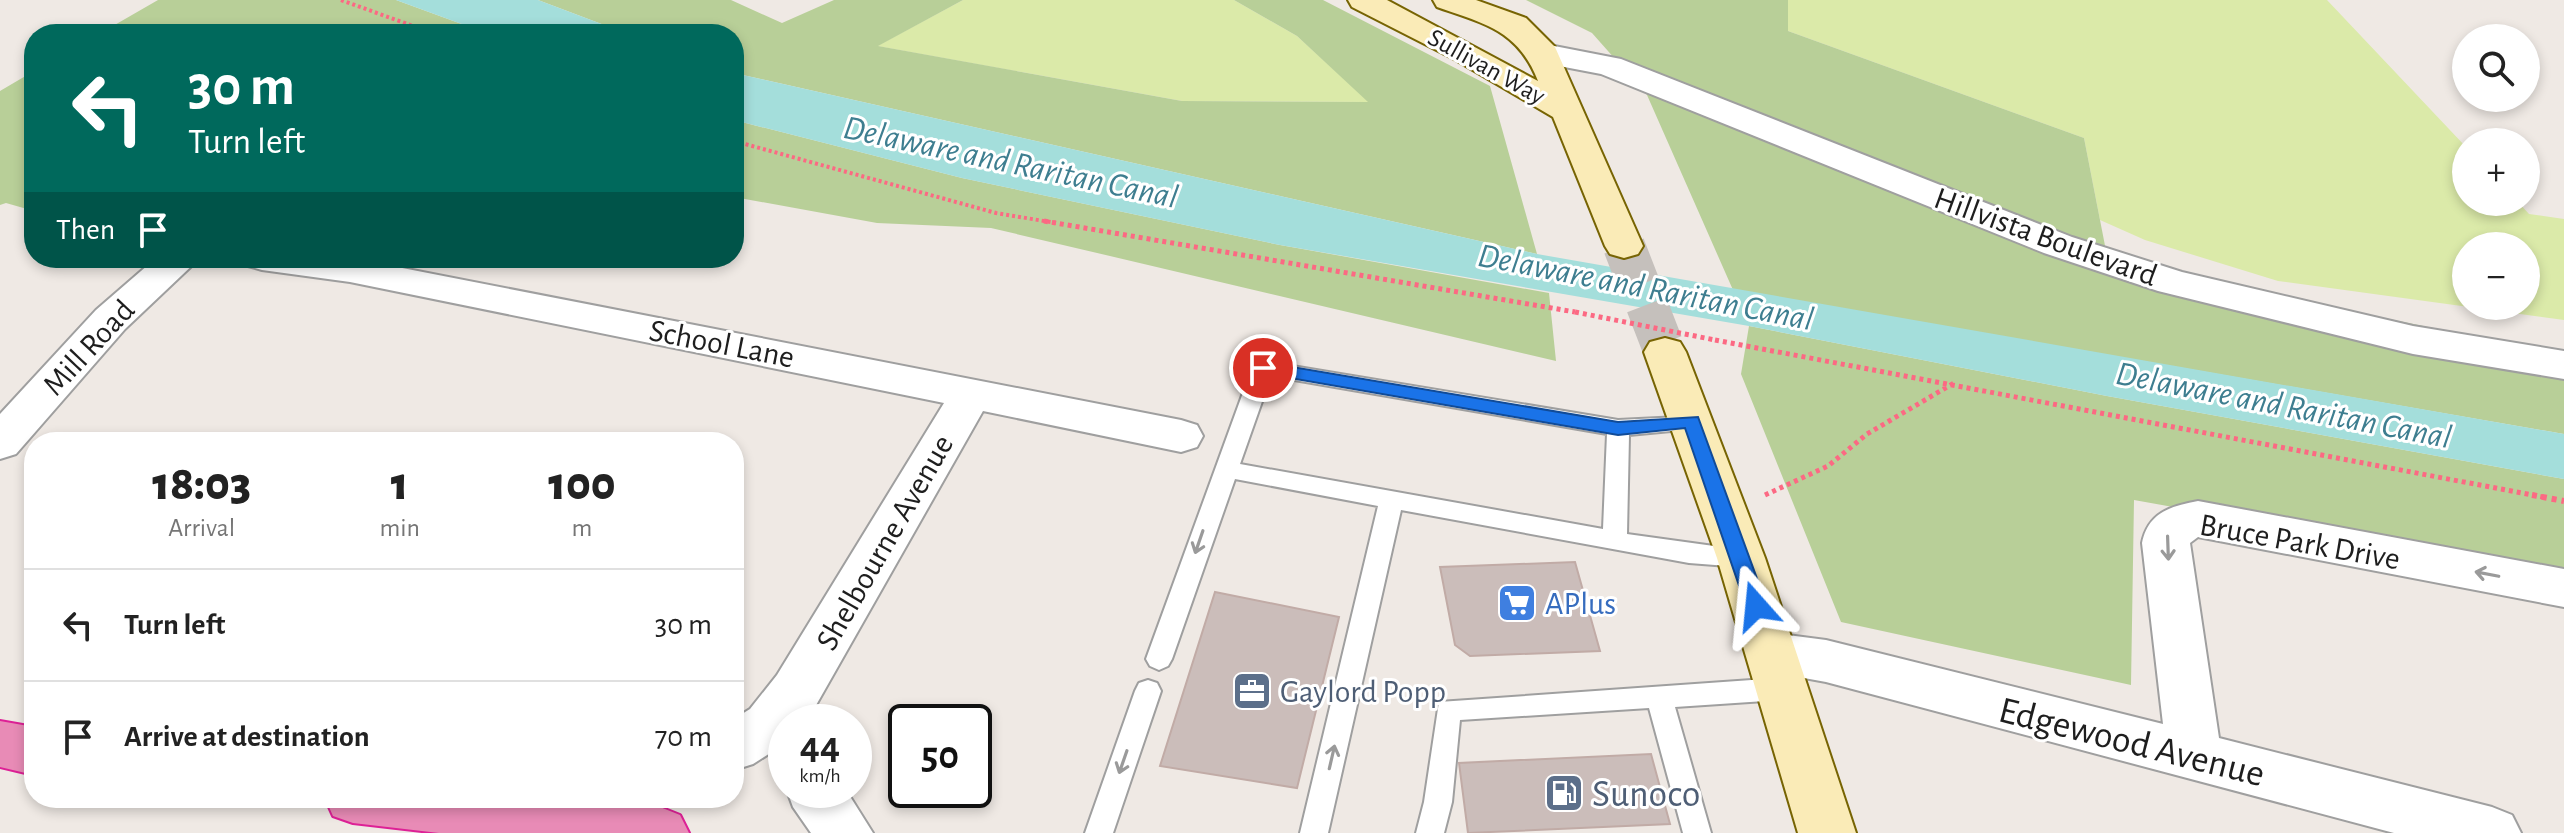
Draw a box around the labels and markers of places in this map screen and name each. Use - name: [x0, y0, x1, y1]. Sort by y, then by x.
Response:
- pin: [1229, 334, 1297, 402]
- supermarket icon: APlus: [1496, 582, 1538, 624]
- place label: APlus: [1545, 588, 1616, 620]
- office icon: Gaylord Popp: [1231, 670, 1273, 712]
- place label: Gaylord Popp: [1280, 676, 1446, 708]
- fuel station icon: Sunoco: [1543, 772, 1585, 814]
- place label: Sunoco: [1592, 776, 1701, 814]

